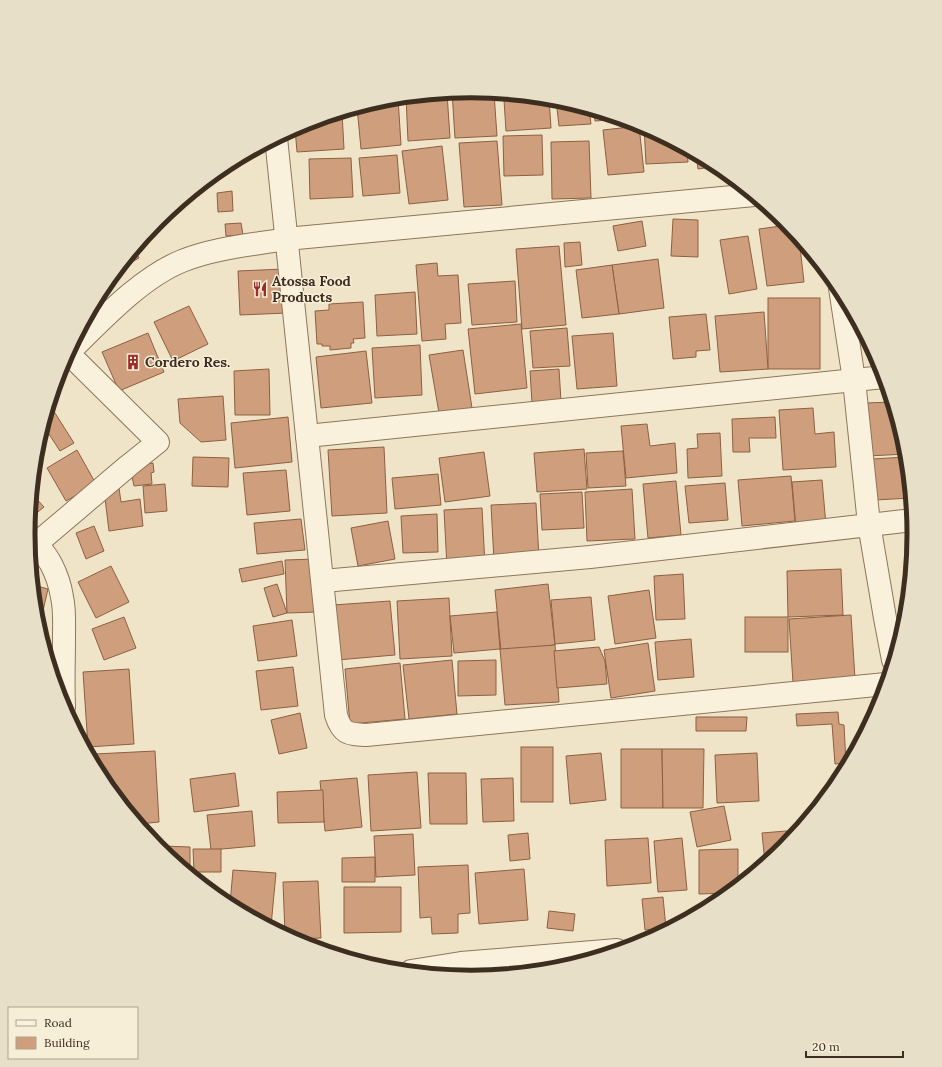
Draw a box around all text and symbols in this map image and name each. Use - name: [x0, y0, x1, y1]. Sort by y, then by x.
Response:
- place label: Atossa Food Products: [272, 272, 351, 306]
- restaurant icon: Atossa Food Products: [251, 280, 269, 298]
- building icon: Cordero Res.: [124, 353, 142, 371]
- place label: Cordero Res.: [145, 353, 230, 371]
- legend: [8, 1007, 138, 1059]
- text: Road: [44, 1015, 72, 1030]
- scale bar: [806, 1033, 903, 1059]
- text: Building: [44, 1035, 90, 1050]
- text: 20 m: [812, 1039, 840, 1054]

